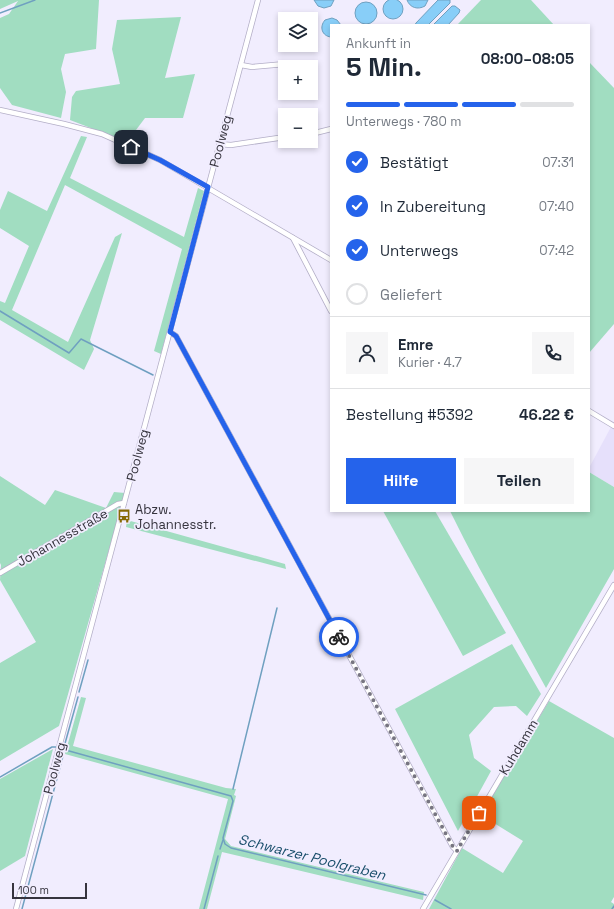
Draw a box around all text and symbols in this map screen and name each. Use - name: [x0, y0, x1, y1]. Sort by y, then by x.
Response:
- map controls: [278, 12, 318, 148]
- button: layers: [278, 12, 318, 52]
- text: Ankunft in: [346, 35, 411, 52]
- text: 08:00–08:05: [481, 49, 574, 68]
- text: 5 Min.: [346, 50, 422, 84]
- button: +: [278, 60, 318, 100]
- button: −: [278, 108, 318, 148]
- street label: Poolweg: [205, 113, 236, 169]
- text: Unterwegs · 780 m: [346, 113, 461, 130]
- pin: [114, 130, 148, 164]
- icon: home: [120, 136, 142, 158]
- icon: check: [346, 151, 368, 173]
- text: Bestätigt: [380, 153, 449, 172]
- text: 07:31: [542, 154, 574, 171]
- icon: check: [346, 195, 368, 217]
- text: In Zubereitung: [380, 197, 486, 216]
- text: 07:40: [539, 198, 574, 215]
- icon: check: [346, 239, 368, 261]
- text: Unterwegs: [380, 241, 458, 260]
- text: 07:42: [539, 242, 574, 259]
- text: Geliefert: [380, 285, 442, 304]
- button: person: [346, 332, 388, 374]
- button: phone: [532, 332, 574, 374]
- text: Emre: [398, 335, 433, 354]
- text: Kurier · 4.7: [398, 354, 462, 371]
- text: Bestellung #5392: [346, 405, 473, 424]
- text: 46.22 €: [519, 405, 574, 424]
- street label: Poolweg: [122, 427, 153, 483]
- button: Hilfe: [346, 458, 456, 504]
- button: Teilen: [464, 458, 574, 504]
- place label: Abzw. Johannesstr.: [135, 501, 216, 533]
- street label: Johannesstraße: [14, 505, 111, 570]
- bus stop icon: Abzw. Johannesstr.: [116, 508, 132, 524]
- courier: [319, 617, 359, 657]
- icon: bike: [328, 626, 350, 648]
- street label: Kuhdamm: [495, 716, 542, 778]
- street label: Poolweg: [39, 740, 70, 796]
- pin: [462, 796, 496, 830]
- icon: bag: [468, 802, 490, 824]
- water label: Schwarzer Poolgraben: [237, 830, 388, 884]
- scale bar: [12, 881, 87, 900]
- text: 100 m: [18, 883, 49, 897]

